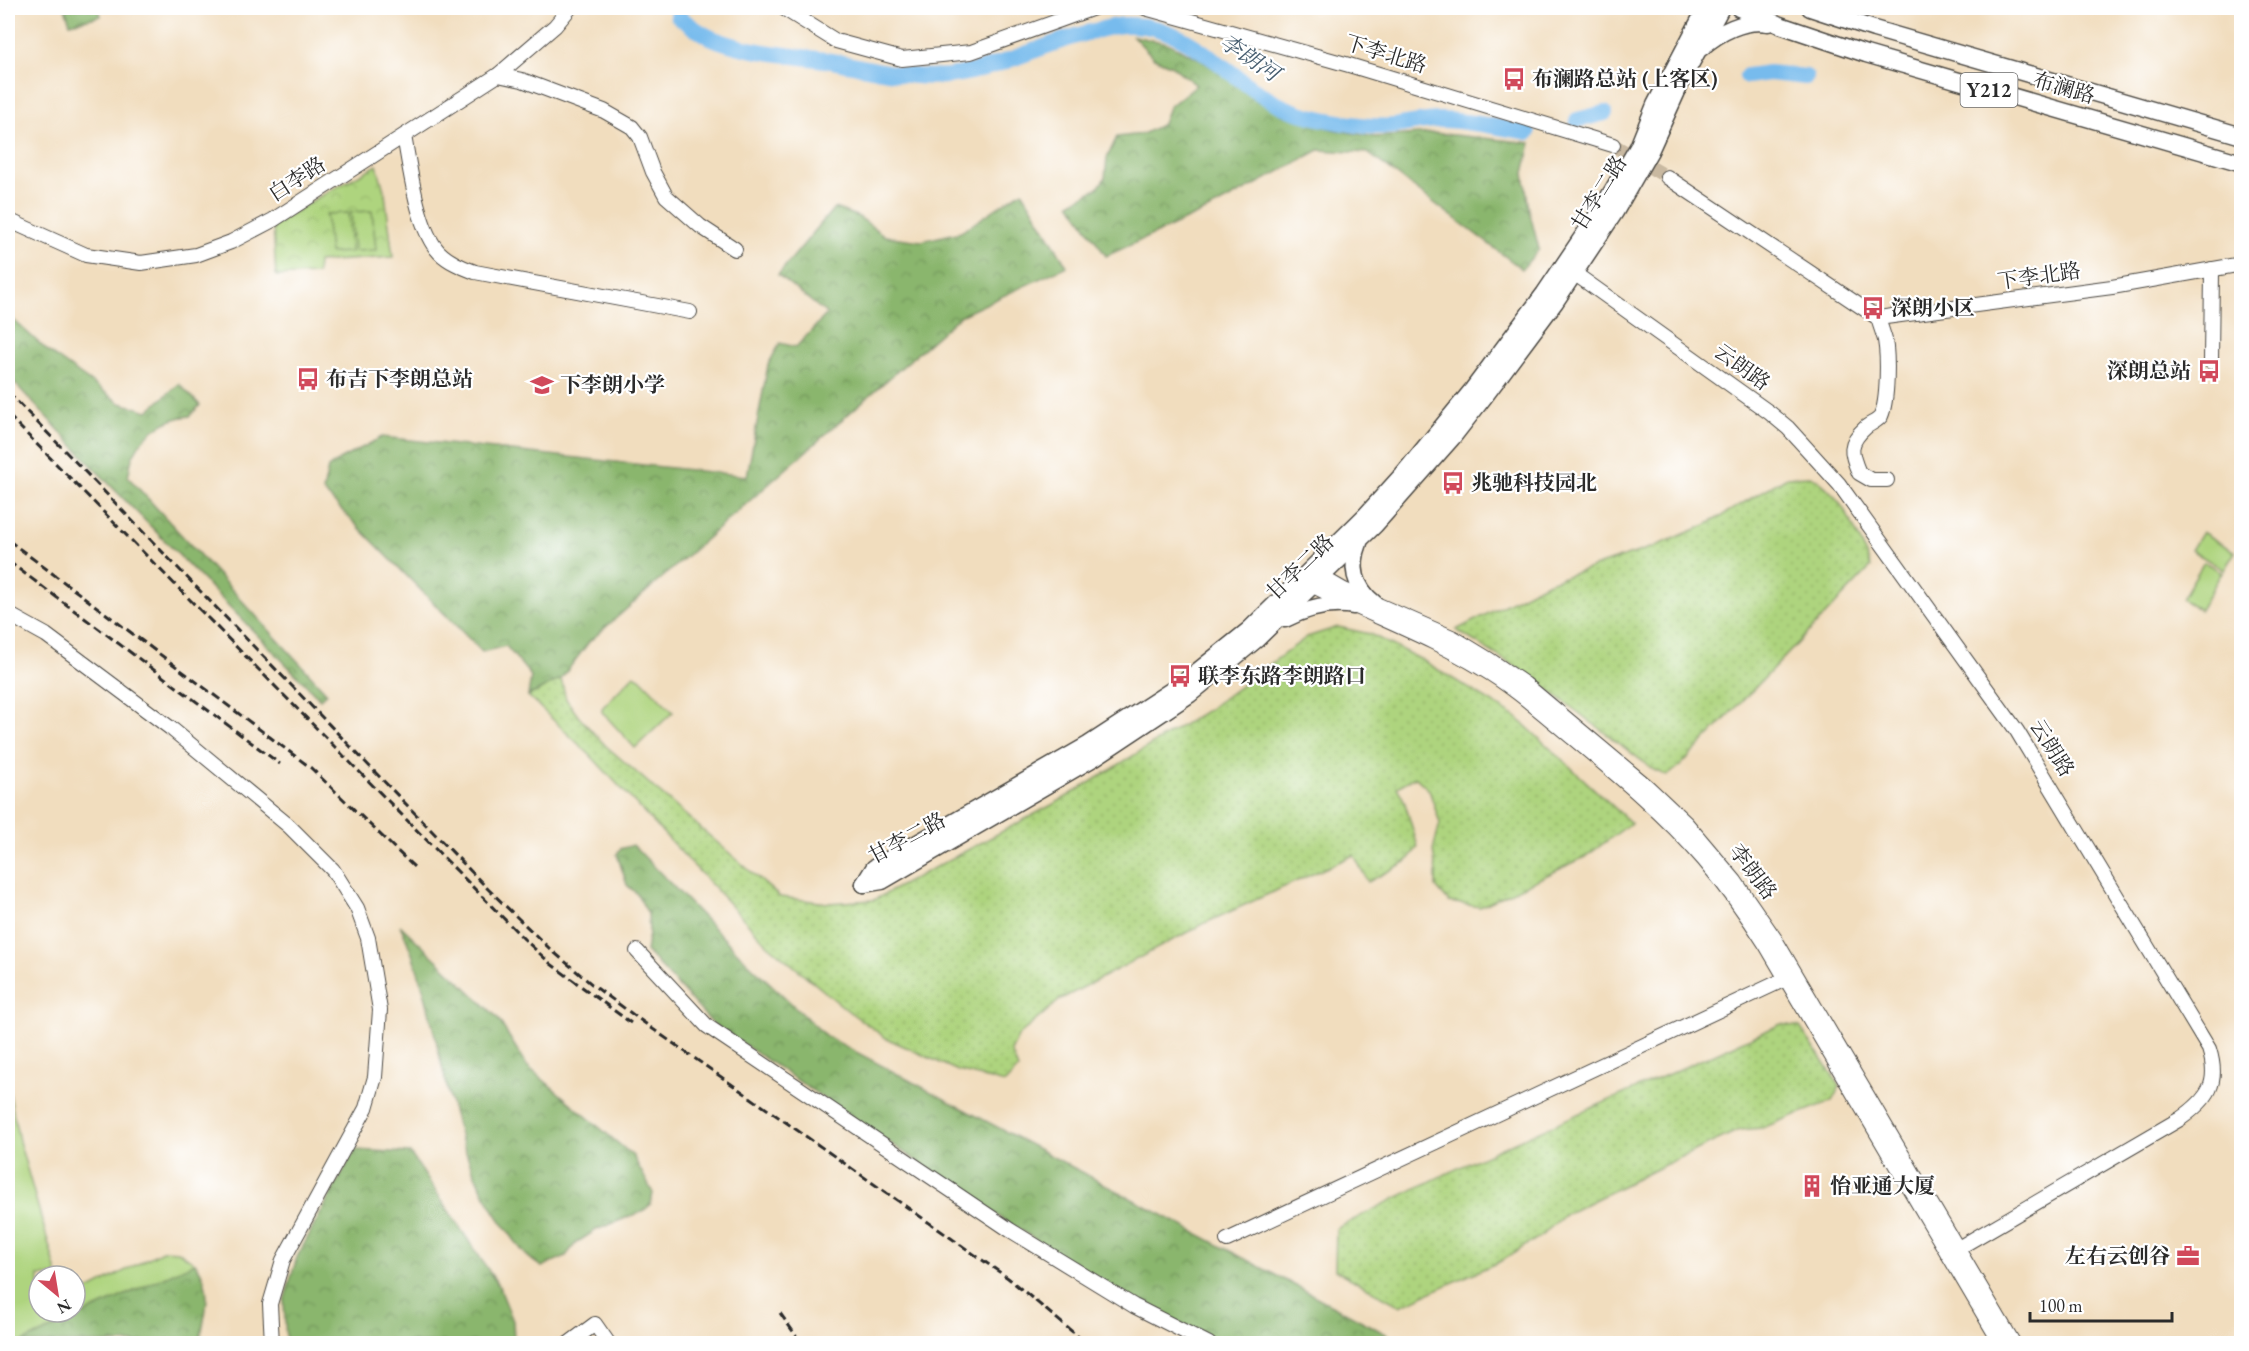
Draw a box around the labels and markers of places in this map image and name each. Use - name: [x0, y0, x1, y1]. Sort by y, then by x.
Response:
- place label: 布澜路总站 (上客区): [1532, 65, 1718, 92]
- bus stop icon: 布澜路总站 (上客区): [1501, 66, 1527, 92]
- place label: 深朗小区: [1891, 294, 1975, 321]
- bus stop icon: 深朗小区: [1860, 295, 1886, 321]
- place label: 深朗总站: [2107, 357, 2191, 384]
- bus stop icon: 深朗总站: [2196, 358, 2222, 384]
- place label: 布吉下李朗总站: [326, 365, 473, 392]
- bus stop icon: 布吉下李朗总站: [295, 366, 321, 392]
- place label: 下李朗小学: [560, 371, 665, 398]
- school or university icon: 下李朗小学: [529, 372, 555, 398]
- place label: 兆驰科技园北: [1471, 469, 1597, 496]
- bus stop icon: 兆驰科技园北: [1440, 470, 1466, 496]
- place label: 联李东路李朗路口: [1198, 662, 1366, 689]
- bus stop icon: 联李东路李朗路口: [1167, 663, 1193, 689]
- place label: 怡亚通大厦: [1830, 1172, 1935, 1199]
- building icon: 怡亚通大厦: [1799, 1173, 1825, 1199]
- place label: 左右云创谷: [2065, 1242, 2170, 1269]
- office icon: 左右云创谷: [2175, 1243, 2201, 1269]

